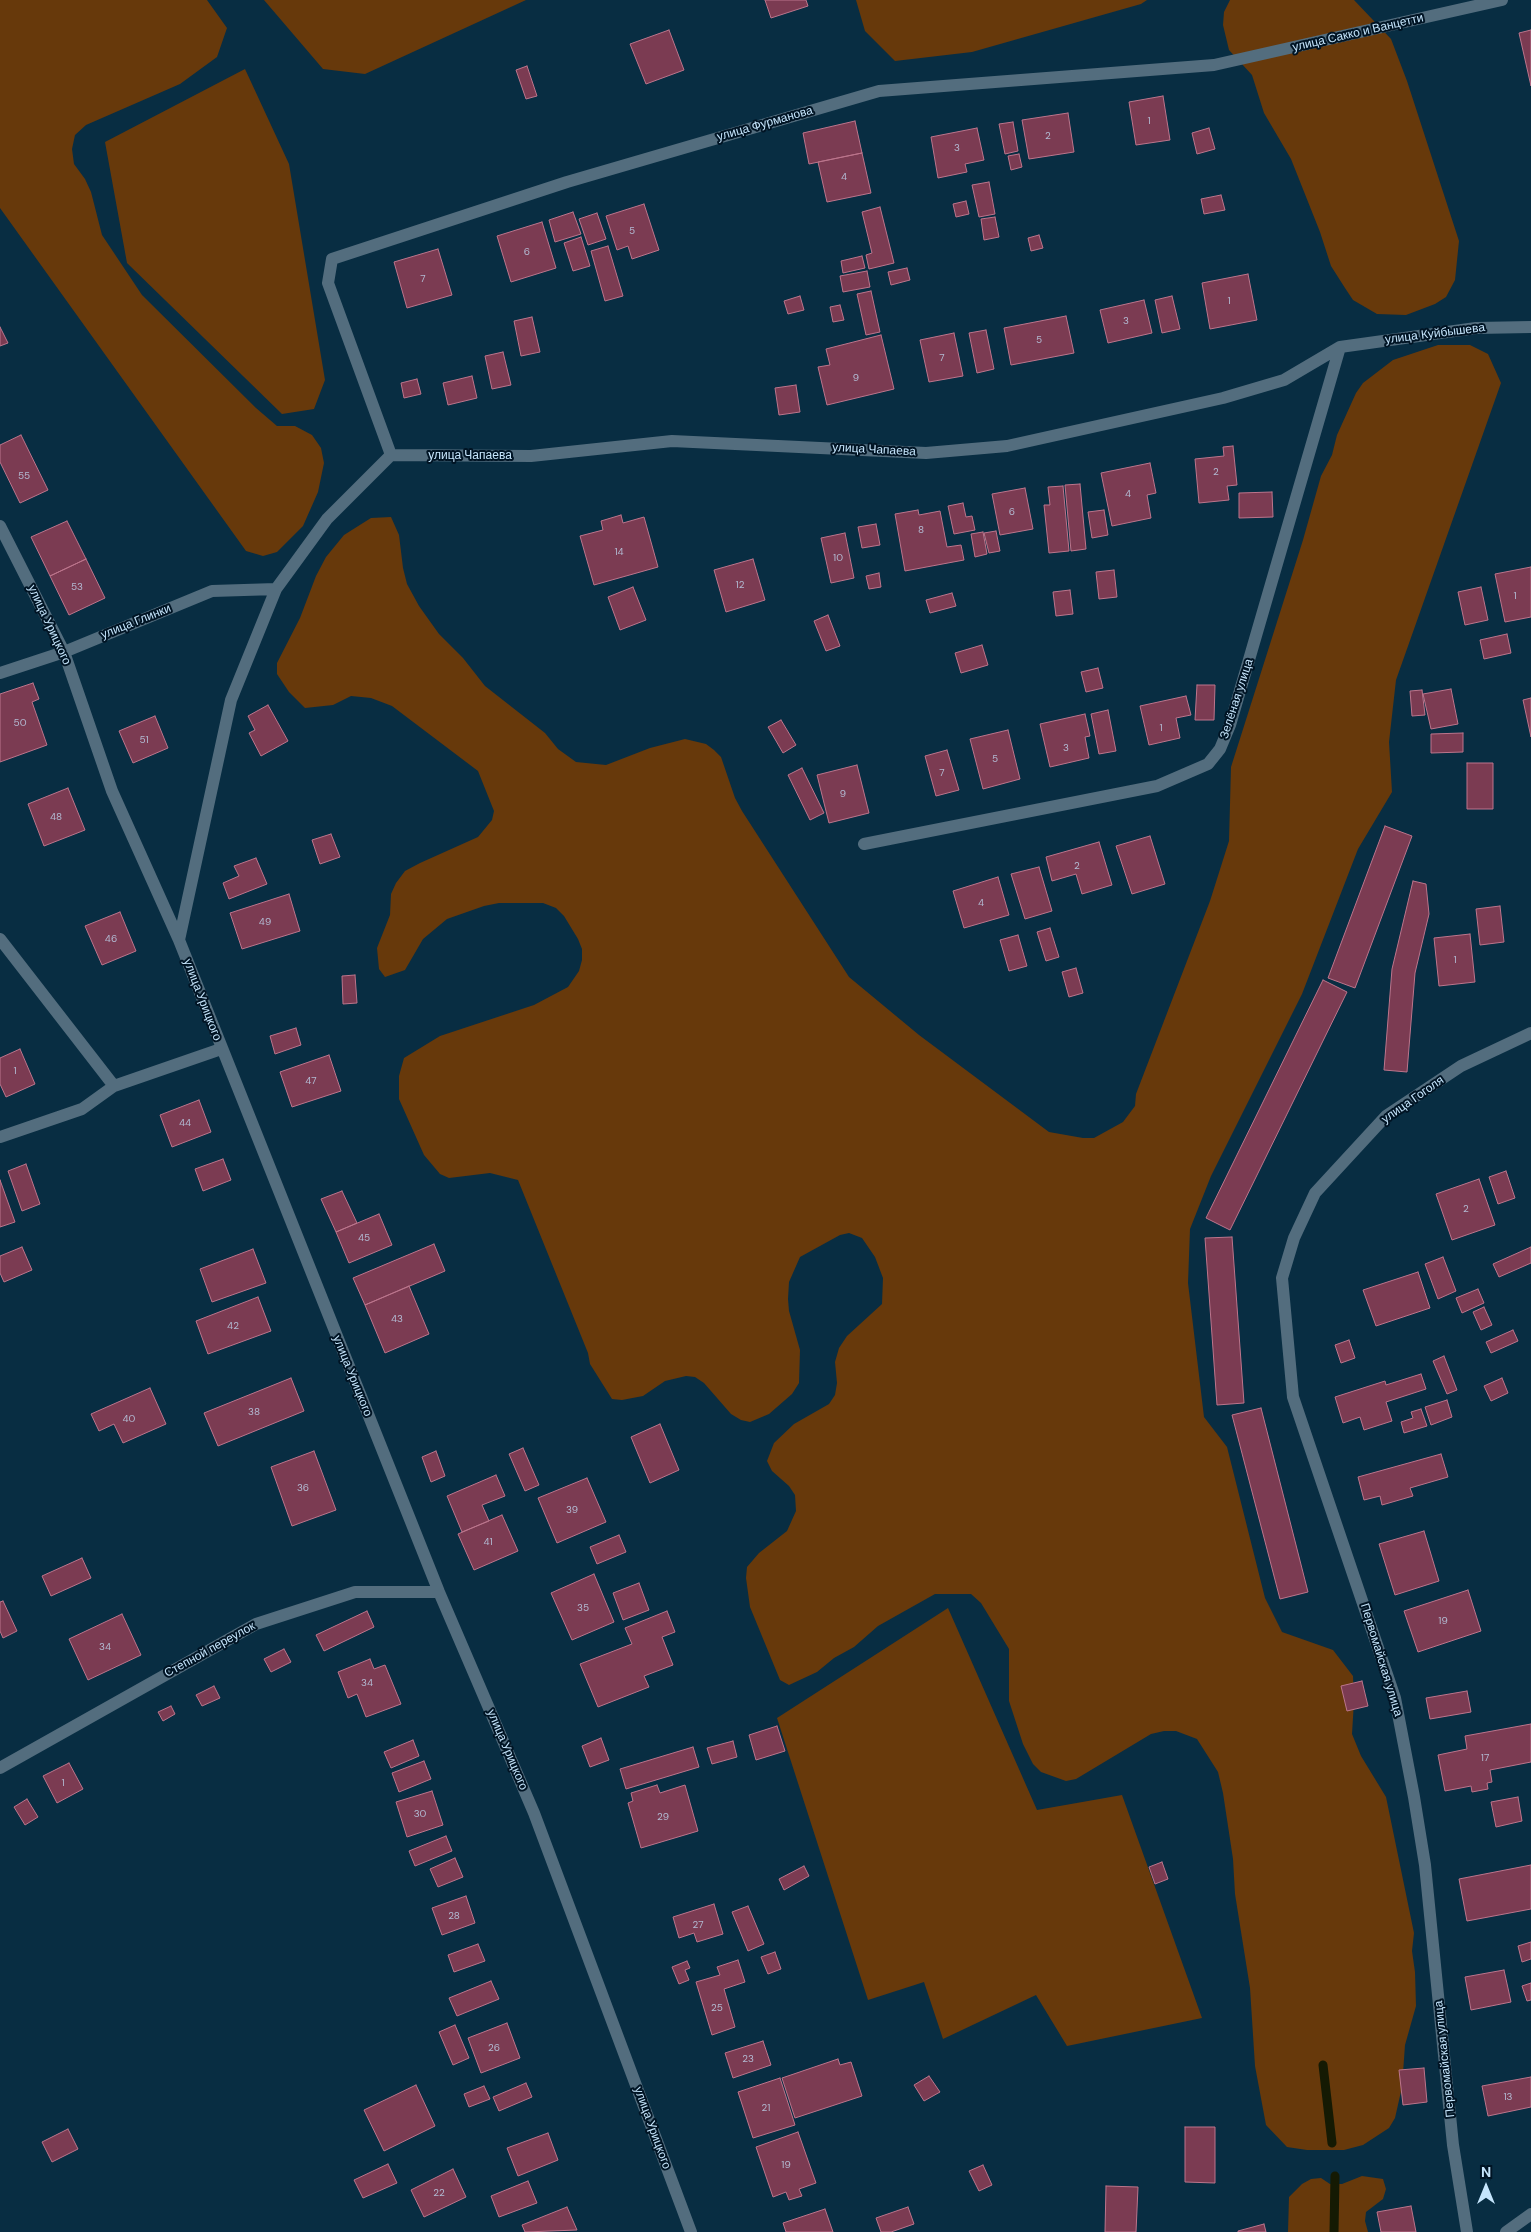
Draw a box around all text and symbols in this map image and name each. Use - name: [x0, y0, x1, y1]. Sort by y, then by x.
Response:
- street label: улица Сакко и Ванцетти: [1291, 11, 1425, 55]
- street label: улица Фурманова: [715, 103, 815, 145]
- house number: 1: [1147, 115, 1151, 127]
- house number: 2: [1045, 130, 1051, 142]
- house number: 3: [954, 142, 960, 154]
- house number: 4: [841, 171, 847, 183]
- house number: 5: [629, 225, 635, 237]
- house number: 6: [524, 246, 530, 258]
- house number: 7: [420, 273, 426, 285]
- house number: 1: [1227, 295, 1231, 307]
- house number: 3: [1123, 315, 1129, 327]
- street label: улица Куйбышева: [1384, 321, 1486, 347]
- house number: 5: [1036, 334, 1042, 346]
- house number: 7: [939, 352, 945, 364]
- house number: 9: [853, 372, 859, 384]
- street label: улица Чапаева: [832, 441, 916, 459]
- street label: улица Чапаева: [428, 449, 512, 463]
- house number: 2: [1213, 466, 1219, 478]
- house number: 55: [18, 470, 30, 482]
- house number: 4: [1125, 488, 1131, 500]
- house number: 6: [1009, 506, 1015, 518]
- house number: 8: [918, 524, 924, 536]
- house number: 14: [614, 546, 624, 558]
- house number: 10: [833, 552, 843, 564]
- house number: 12: [736, 579, 744, 591]
- house number: 53: [71, 581, 83, 593]
- street label: улица Урицкого: [24, 583, 74, 667]
- house number: 1: [1513, 590, 1517, 602]
- street label: улица Глинки: [99, 601, 173, 643]
- street label: Зелёная улица: [1217, 657, 1257, 741]
- house number: 50: [14, 717, 26, 729]
- house number: 1: [1159, 722, 1163, 734]
- house number: 51: [139, 734, 149, 746]
- house number: 3: [1063, 742, 1069, 754]
- house number: 5: [992, 753, 998, 765]
- house number: 7: [939, 767, 945, 779]
- house number: 9: [840, 788, 846, 800]
- house number: 48: [50, 811, 62, 823]
- house number: 2: [1074, 860, 1080, 872]
- house number: 4: [978, 897, 984, 909]
- house number: 49: [259, 916, 271, 928]
- house number: 46: [105, 933, 117, 945]
- house number: 1: [1453, 954, 1457, 966]
- street label: улица Урицкого: [180, 957, 224, 1043]
- house number: 1: [13, 1065, 17, 1077]
- street label: улица Гоголя: [1379, 1073, 1447, 1127]
- house number: 47: [305, 1075, 317, 1087]
- house number: 44: [179, 1117, 191, 1129]
- house number: 2: [1463, 1203, 1469, 1215]
- house number: 45: [358, 1232, 370, 1244]
- house number: 43: [391, 1313, 403, 1325]
- house number: 42: [227, 1320, 239, 1332]
- street label: улица Урицкого: [329, 1333, 375, 1419]
- house number: 38: [248, 1406, 260, 1418]
- house number: 40: [123, 1413, 135, 1425]
- house number: 36: [297, 1482, 309, 1494]
- house number: 39: [566, 1504, 578, 1516]
- house number: 41: [483, 1536, 493, 1548]
- house number: 35: [577, 1602, 589, 1614]
- street label: Первомайская улица: [1357, 1602, 1405, 1718]
- house number: 19: [1438, 1615, 1448, 1627]
- street label: Степной переулок: [162, 1619, 258, 1681]
- house number: 34: [99, 1641, 111, 1653]
- house number: 34: [361, 1677, 373, 1689]
- street label: улица Урицкого: [484, 1707, 530, 1793]
- house number: 17: [1481, 1752, 1489, 1764]
- house number: 1: [61, 1777, 65, 1789]
- house number: 30: [414, 1808, 426, 1820]
- house number: 29: [657, 1811, 669, 1823]
- house number: 28: [448, 1910, 460, 1922]
- house number: 27: [693, 1919, 703, 1931]
- street label: Первомайская улица: [1432, 2000, 1458, 2118]
- house number: 25: [711, 2002, 723, 2014]
- house number: 26: [488, 2042, 500, 2054]
- house number: 23: [742, 2053, 754, 2065]
- street label: улица Урицкого: [630, 2085, 674, 2171]
- house number: 13: [1503, 2091, 1513, 2103]
- house number: 21: [762, 2102, 770, 2114]
- house number: 19: [781, 2159, 791, 2171]
- north arrow: [1461, 2162, 1511, 2212]
- text: N: [1481, 2163, 1491, 2181]
- house number: 22: [433, 2187, 445, 2199]

